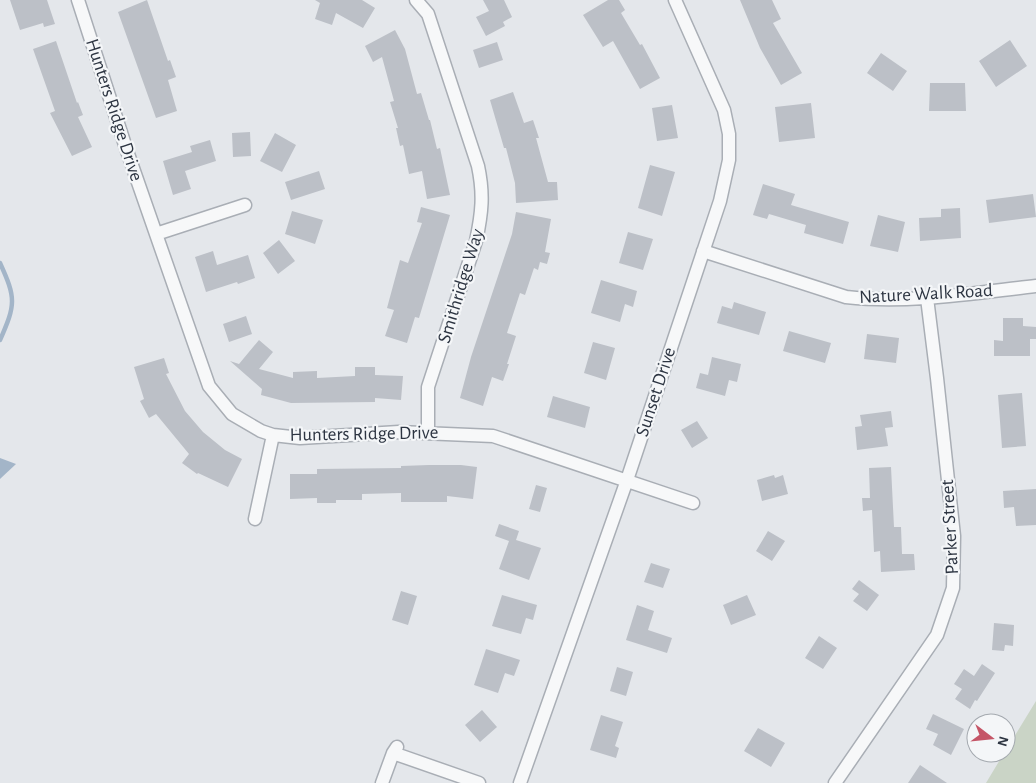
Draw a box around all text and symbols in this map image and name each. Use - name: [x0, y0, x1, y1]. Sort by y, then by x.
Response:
- street label: Hunters Ridge Drive: [82, 36, 146, 184]
- street label: Smithridge Way: [435, 226, 487, 346]
- street label: Nature Walk Road: [859, 281, 994, 307]
- street label: Sunset Drive: [633, 345, 679, 439]
- street label: Hunters Ridge Drive: [290, 423, 438, 445]
- street label: Parker Street: [938, 479, 962, 575]
- north arrow: [966, 713, 1016, 763]
- text: N: [994, 735, 1011, 748]

